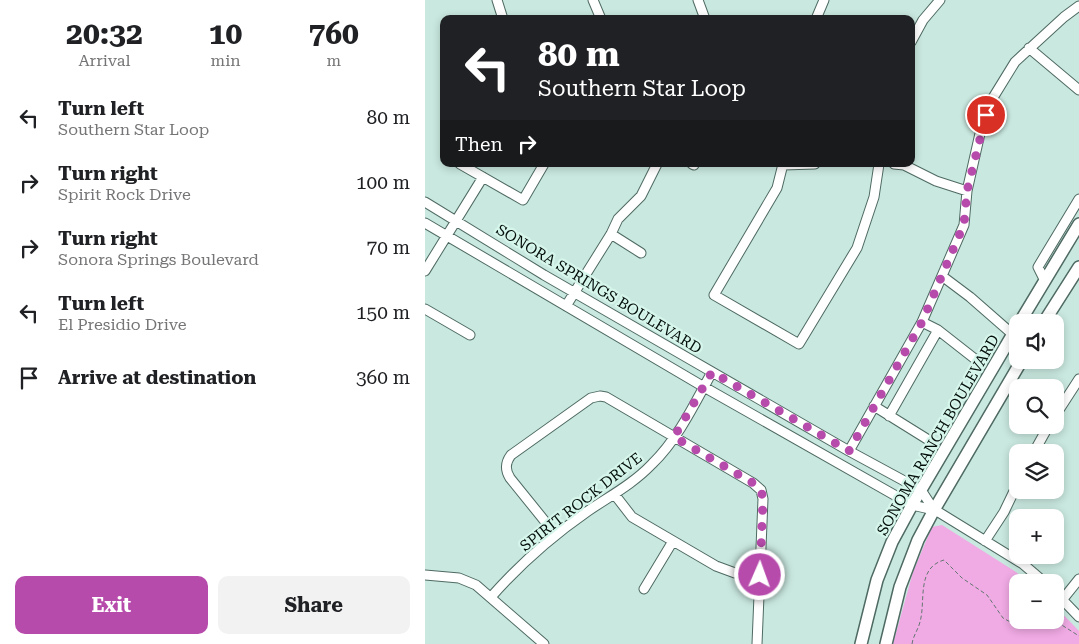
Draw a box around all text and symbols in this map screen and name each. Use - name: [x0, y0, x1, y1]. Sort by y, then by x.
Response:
- text: 20:32: [66, 16, 143, 51]
- text: 10: [209, 16, 242, 51]
- text: 760: [308, 16, 359, 51]
- text: 80 m: [538, 34, 620, 75]
- icon: left: [455, 35, 520, 100]
- text: Arrival: [78, 51, 130, 70]
- text: min: [211, 51, 241, 70]
- text: m: [326, 51, 341, 70]
- text: Southern Star Loop: [538, 76, 746, 101]
- pin: [965, 94, 1007, 136]
- text: Turn left: [58, 97, 144, 120]
- icon: arrive: [972, 101, 1000, 129]
- icon: left: [15, 104, 43, 132]
- text: 80 m: [367, 106, 410, 129]
- text: Southern Star Loop: [58, 120, 209, 139]
- icon: right: [513, 130, 541, 158]
- text: Then: [455, 133, 503, 156]
- text: Turn right: [58, 162, 158, 185]
- icon: right: [15, 169, 43, 197]
- text: 100 m: [356, 171, 410, 194]
- text: Spirit Rock Drive: [58, 185, 191, 204]
- street label: SONORA SPRINGS BOULEVARD: [493, 220, 705, 358]
- text: Turn right: [58, 227, 158, 250]
- icon: right: [15, 234, 43, 262]
- text: 70 m: [367, 236, 410, 259]
- text: Sonora Springs Boulevard: [58, 250, 259, 269]
- text: Turn left: [58, 292, 144, 315]
- icon: left: [15, 299, 43, 327]
- text: 150 m: [356, 301, 410, 324]
- map controls: [1009, 314, 1064, 629]
- button: sound: [1009, 314, 1064, 369]
- text: El Presidio Drive: [58, 315, 187, 334]
- street label: SONOMA RANCH BOULEVARD: [873, 332, 1003, 538]
- icon: arrive: [15, 364, 43, 392]
- text: Arrive at destination: [58, 366, 256, 389]
- text: 360 m: [356, 366, 410, 389]
- button: search: [1009, 379, 1064, 434]
- button: layers: [1009, 444, 1064, 499]
- street label: SPIRIT ROCK DRIVE: [516, 449, 646, 555]
- button: +: [1009, 509, 1064, 564]
- position arrow: [733, 548, 785, 600]
- button: −: [1009, 574, 1064, 629]
- button: Exit: [15, 576, 208, 634]
- button: Share: [218, 576, 410, 634]

